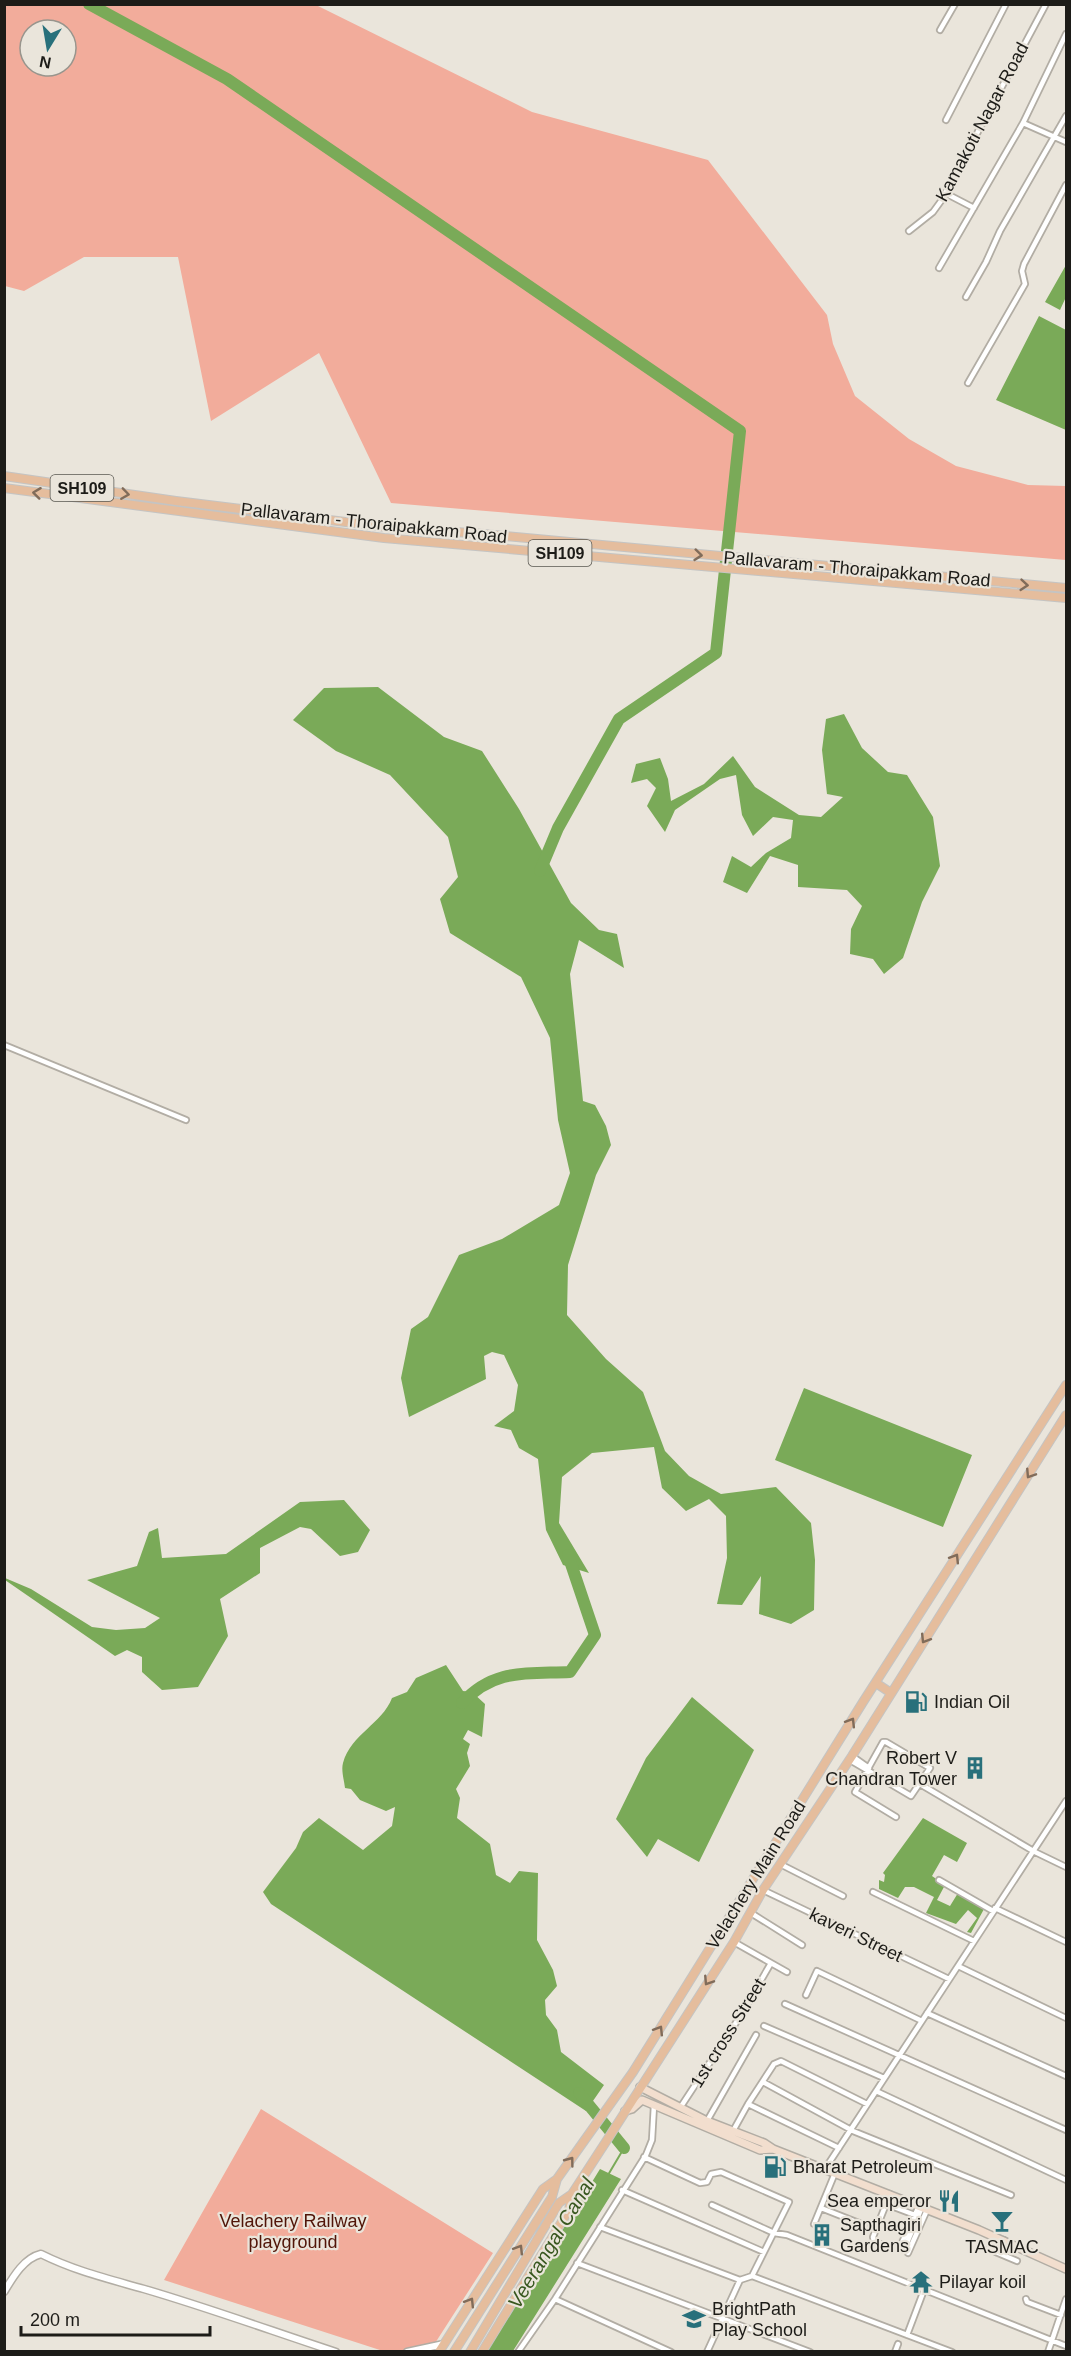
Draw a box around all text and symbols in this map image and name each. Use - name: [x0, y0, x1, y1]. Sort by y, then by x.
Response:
- north arrow: [18, 18, 78, 78]
- street label: Kamakoti Nagar Road: [932, 39, 1032, 205]
- text: N: [38, 53, 53, 72]
- road number: SH109: [50, 475, 113, 501]
- one-way arrow: [33, 487, 42, 499]
- one-way arrow: [120, 487, 129, 499]
- street label: Pallavaram - Thoraipakkam Road: [240, 499, 508, 547]
- road number: SH109: [528, 540, 592, 566]
- street label: Pallavaram - Thoraipakkam Road: [723, 547, 991, 591]
- one-way arrow: [694, 548, 703, 561]
- one-way arrow: [1020, 578, 1029, 591]
- one-way arrow: [1026, 1468, 1037, 1479]
- one-way arrow: [948, 1554, 960, 1564]
- one-way arrow: [921, 1632, 932, 1643]
- fuel station icon: Indian Oil: [903, 1689, 929, 1715]
- place label: Indian Oil: [934, 1692, 1010, 1712]
- one-way arrow: [843, 1718, 855, 1728]
- place label: Robert V Chandran Tower: [825, 1748, 957, 1789]
- building icon: Robert V Chandran Tower: [962, 1755, 988, 1781]
- street label: Velachery Main Road: [702, 1797, 810, 1953]
- street label: kaveri Street: [806, 1904, 906, 1966]
- street label: 1st cross Street: [686, 1975, 770, 2091]
- one-way arrow: [704, 1975, 716, 1985]
- one-way arrow: [651, 2026, 663, 2036]
- fuel station icon: Bharat Petroleum: [762, 2154, 788, 2180]
- one-way arrow: [563, 2157, 574, 2168]
- place label: Bharat Petroleum: [793, 2157, 933, 2177]
- water label: Veerangal Canal: [503, 2173, 599, 2312]
- restaurant icon: Sea emperor: [936, 2188, 962, 2214]
- place label: Sea emperor: [827, 2191, 931, 2211]
- bar icon: TASMAC: [989, 2208, 1015, 2234]
- park label: Velachery Railway playground: [219, 2211, 367, 2252]
- place label: Sapthagiri Gardens: [840, 2215, 921, 2256]
- building icon: Sapthagiri Gardens: [809, 2222, 835, 2248]
- place label: TASMAC: [965, 2237, 1039, 2257]
- one-way arrow: [512, 2245, 524, 2255]
- temple icon: Pilayar koil: [908, 2269, 934, 2295]
- place label: Pilayar koil: [939, 2272, 1026, 2292]
- one-way arrow: [463, 2298, 474, 2309]
- scale bar: [21, 2299, 210, 2337]
- place label: BrightPath Play School: [712, 2299, 807, 2340]
- school or university icon: BrightPath Play School: [681, 2306, 707, 2332]
- text: 200 m: [30, 2310, 80, 2330]

